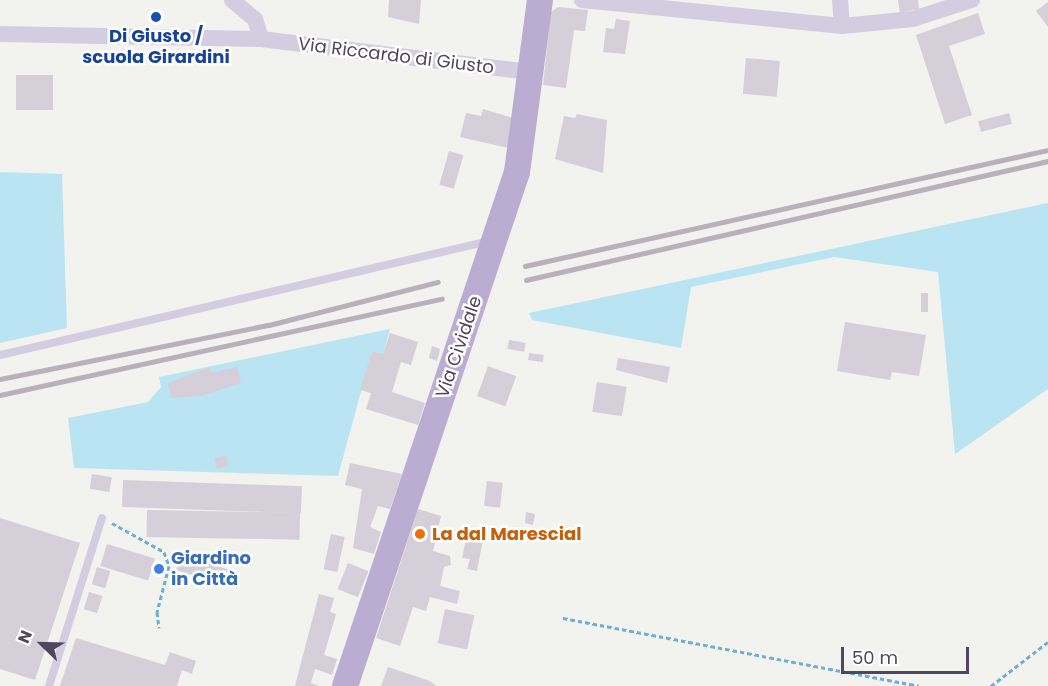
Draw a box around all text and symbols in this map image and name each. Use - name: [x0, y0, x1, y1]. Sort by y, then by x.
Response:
- marker: Di Giusto / scuola Girardini: [149, 10, 163, 24]
- place label: Di Giusto / scuola Girardini: [82, 26, 230, 68]
- street label: Via Riccardo di Giusto: [297, 33, 495, 79]
- street label: Via Cividale: [431, 293, 487, 401]
- place label: La dal Marescial: [432, 523, 582, 545]
- marker: La dal Marescial: [413, 527, 427, 541]
- place label: Giardino in Città: [171, 548, 251, 590]
- marker: Giardino in Città: [152, 562, 166, 576]
- north arrow: [12, 614, 72, 674]
- text: N: [12, 627, 38, 647]
- scale bar: [844, 635, 972, 673]
- text: 50 m: [852, 645, 898, 670]

